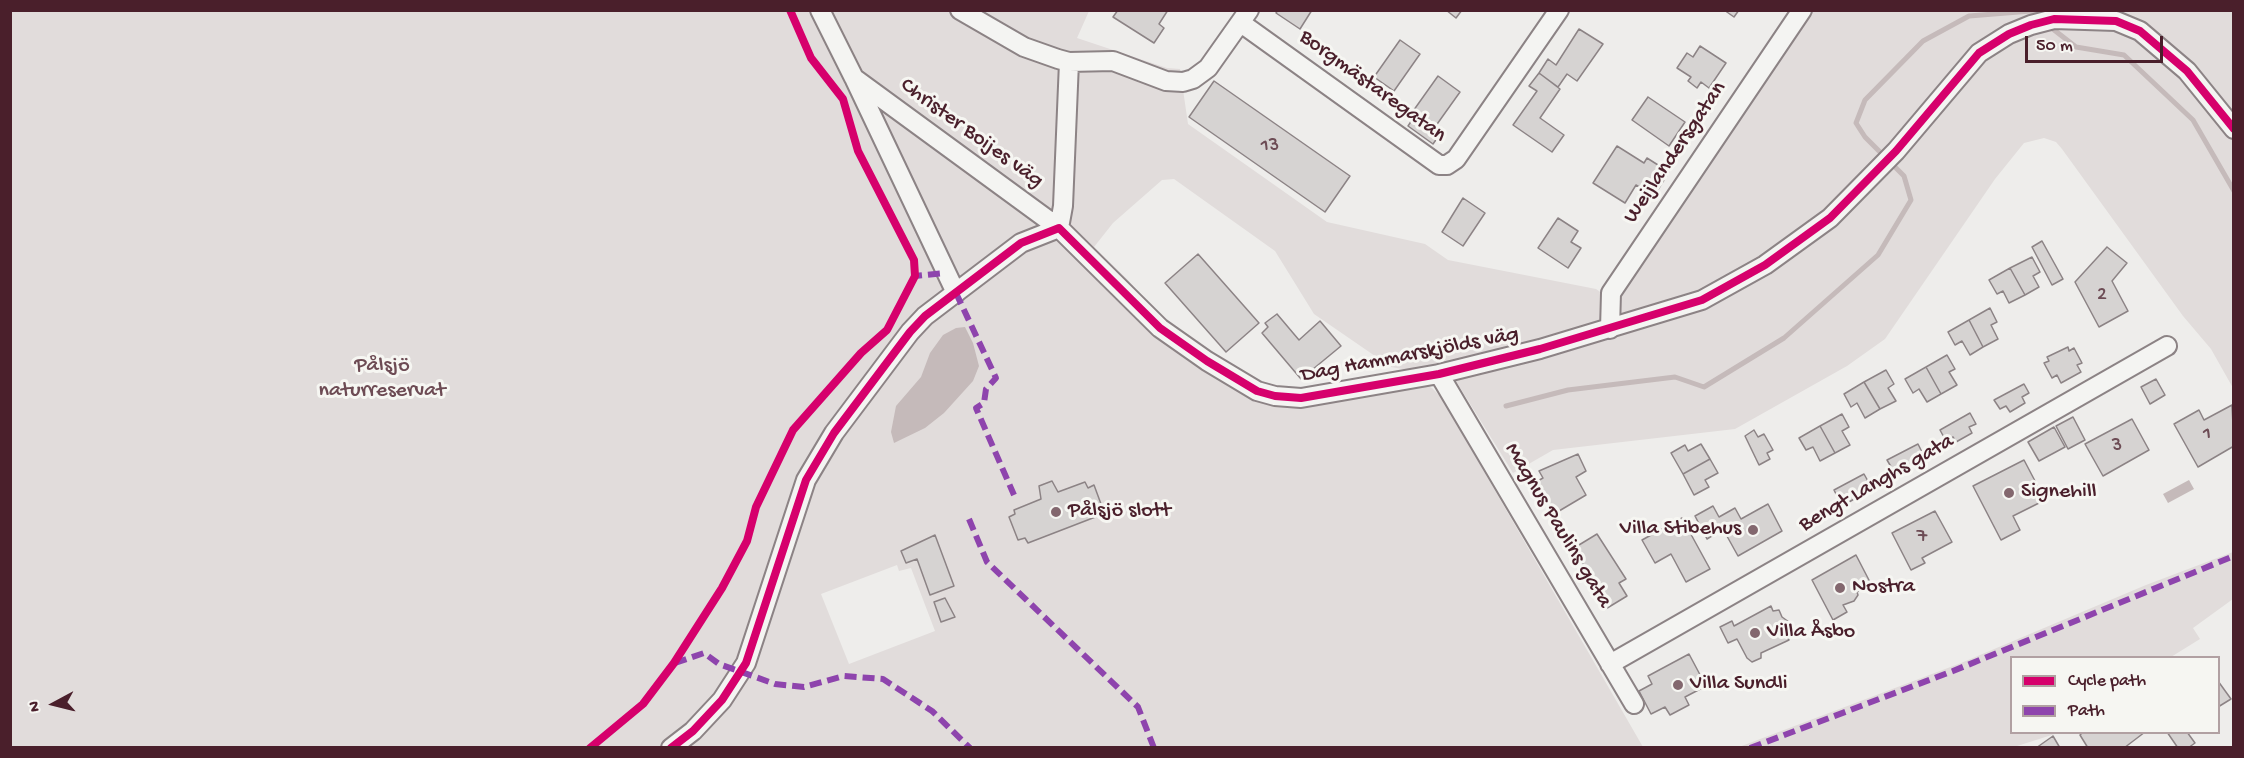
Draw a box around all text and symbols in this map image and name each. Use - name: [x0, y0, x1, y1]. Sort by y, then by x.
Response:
- scale bar: [2028, 24, 2166, 62]
- street label: Borgmästaregatan: [1293, 25, 1451, 149]
- text: 50 m: [2036, 36, 2073, 57]
- street label: Christer Boijes väg: [894, 73, 1048, 195]
- street label: Weijlandersgatan: [1619, 77, 1733, 229]
- house number: 13: [1261, 135, 1279, 159]
- house number: 2: [2097, 284, 2107, 308]
- street label: Dag Hammarskjölds väg: [1299, 322, 1521, 390]
- park label: Pålsjö naturreservat: [318, 354, 446, 406]
- house number: 1: [2203, 423, 2211, 447]
- street label: Bengt Langhs gata: [1795, 429, 1959, 539]
- house number: 3: [2112, 435, 2122, 459]
- street label: Magnus Paulins gata: [1497, 439, 1617, 613]
- place label: Signehill: [2021, 480, 2097, 506]
- marker: Signehill: [2002, 486, 2016, 500]
- place label: Pålsjö slott: [1068, 499, 1171, 525]
- marker: Pålsjö slott: [1049, 505, 1063, 519]
- place label: Villa Stibehus: [1620, 517, 1741, 543]
- marker: Villa Stibehus: [1746, 523, 1760, 537]
- house number: 7: [1917, 526, 1927, 550]
- place label: Nostra: [1852, 575, 1915, 601]
- marker: Nostra: [1833, 581, 1847, 595]
- place label: Villa Åsbo: [1767, 620, 1855, 646]
- marker: Villa Åsbo: [1748, 626, 1762, 640]
- legend: [2010, 656, 2220, 734]
- text: Cycle path: [2068, 671, 2146, 692]
- place label: Villa Sundli: [1690, 672, 1788, 698]
- north arrow: [24, 674, 84, 734]
- marker: Villa Sundli: [1671, 678, 1685, 692]
- text: N: [26, 700, 46, 713]
- text: Path: [2068, 701, 2105, 722]

